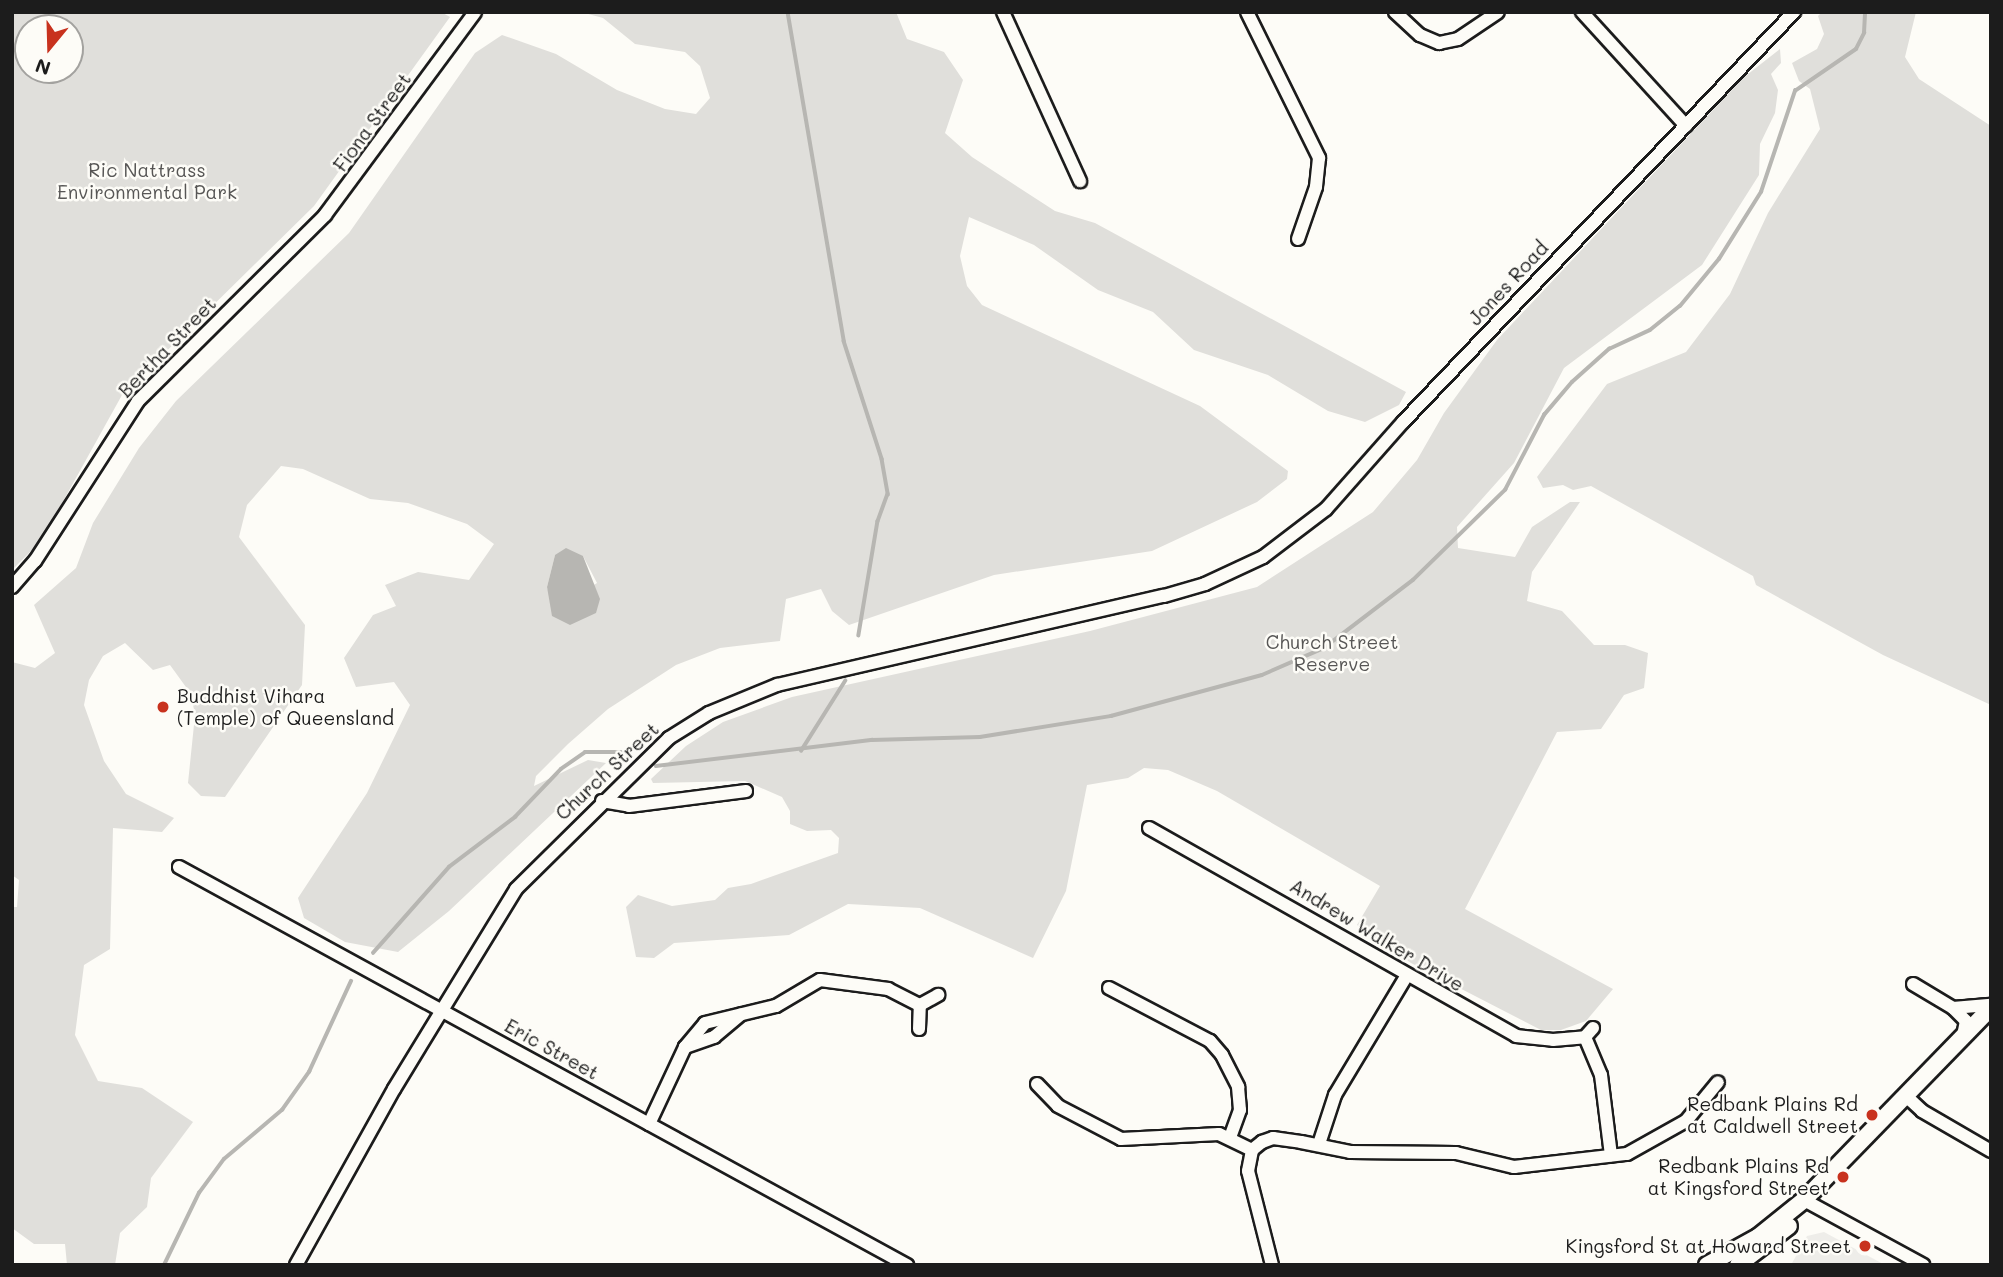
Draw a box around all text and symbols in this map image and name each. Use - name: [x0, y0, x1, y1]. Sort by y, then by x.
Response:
- north arrow: [14, 14, 84, 84]
- text: N: [32, 53, 54, 82]
- street label: Fiona Street: [329, 68, 415, 176]
- park label: Ric Nattrass Environmental Park: [57, 159, 237, 203]
- street label: Jones Road: [1463, 236, 1553, 330]
- street label: Bertha Street: [113, 292, 221, 402]
- park label: Church Street Reserve: [1266, 631, 1398, 675]
- place label: Buddhist Vihara (Temple) of Queensland: [177, 685, 394, 729]
- marker: Buddhist Vihara (Temple) of Queensland: [155, 699, 171, 715]
- street label: Church Street: [551, 717, 663, 825]
- street label: Andrew Walker Drive: [1286, 874, 1468, 996]
- street label: Eric Street: [501, 1014, 603, 1084]
- place label: Redbank Plains Rd at Caldwell Street: [1687, 1093, 1858, 1137]
- marker: Redbank Plains Rd at Caldwell Street: [1864, 1107, 1880, 1123]
- place label: Redbank Plains Rd at Kingsford Street: [1648, 1155, 1829, 1199]
- marker: Redbank Plains Rd at Kingsford Street: [1835, 1169, 1851, 1185]
- place label: Kingsford St at Howard Street: [1566, 1235, 1851, 1257]
- marker: Kingsford St at Howard Street: [1857, 1238, 1873, 1254]

